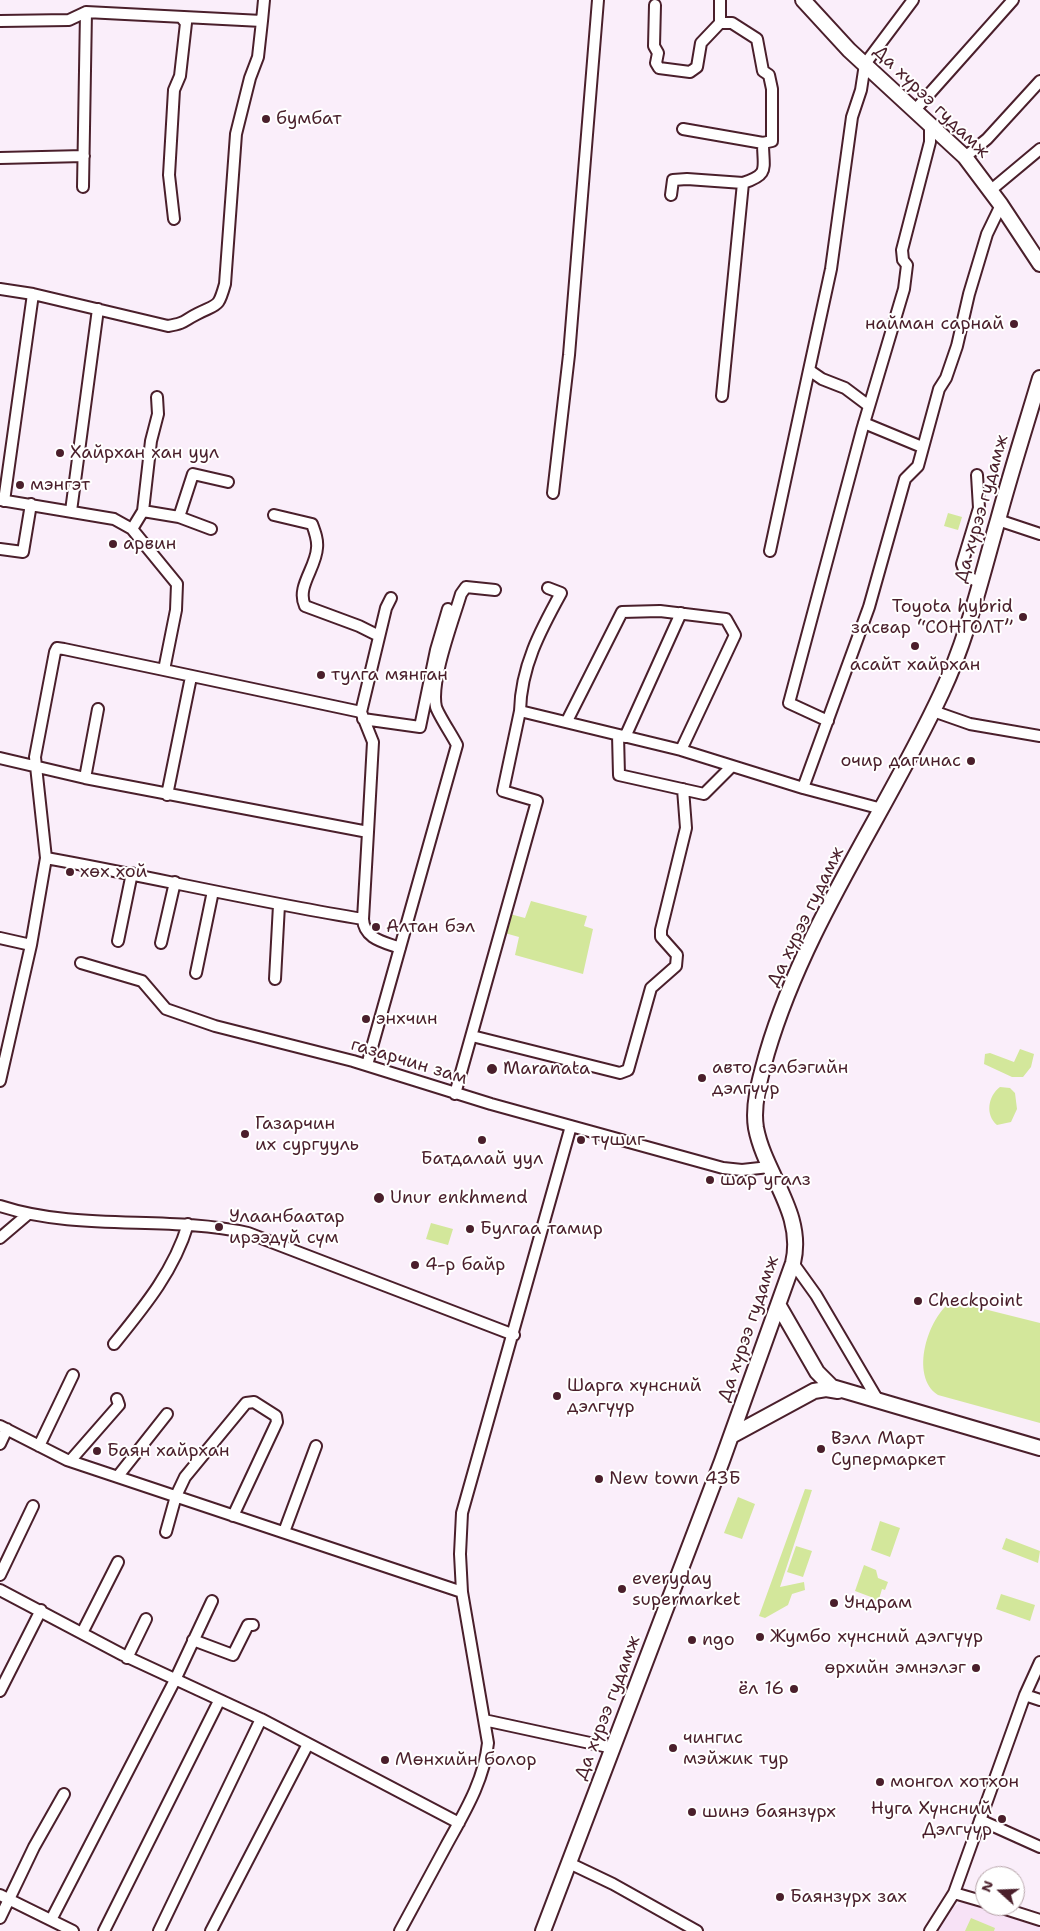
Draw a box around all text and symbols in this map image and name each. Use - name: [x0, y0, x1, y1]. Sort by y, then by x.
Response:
- street label: Да хүрээ гудамж: [869, 41, 993, 163]
- place label: бумбат: [276, 108, 342, 130]
- marker: бумбат: [260, 113, 272, 125]
- place label: найман сарнай: [865, 313, 1004, 335]
- marker: найман сарнай: [1008, 318, 1020, 330]
- street label: Да хүрээ гудамж: [951, 433, 1013, 585]
- place label: Хайрхан хан уул: [70, 442, 219, 464]
- marker: Хайрхан хан уул: [54, 447, 66, 459]
- place label: мэнгэт: [30, 474, 90, 496]
- marker: мэнгэт: [14, 479, 26, 491]
- place label: арвин: [123, 533, 176, 555]
- marker: арвин: [107, 538, 119, 550]
- place label: Toyota hybrid засвар “СОНГОЛТ”: [851, 596, 1013, 638]
- marker: Toyota hybrid засвар “СОНГОЛТ”: [1017, 611, 1029, 623]
- marker: асайт хайрхан: [909, 640, 921, 652]
- place label: асайт хайрхан: [850, 654, 980, 676]
- place label: тулга мянган: [331, 664, 448, 686]
- marker: тулга мянган: [315, 669, 327, 681]
- place label: очир дагинас: [840, 750, 961, 772]
- marker: очир дагинас: [965, 755, 977, 767]
- street label: Да хүрээ гудамж: [763, 844, 849, 990]
- place label: хөх хой: [80, 861, 147, 883]
- marker: хөх хой: [64, 866, 76, 878]
- place label: Алтан бэл: [386, 916, 475, 938]
- marker: Алтан бэл: [370, 921, 382, 933]
- place label: энхчин: [376, 1008, 438, 1030]
- marker: энхчин: [360, 1013, 372, 1025]
- street label: газарчин зам: [348, 1034, 470, 1090]
- place label: авто сэлбэгийн дэлгүүр: [712, 1057, 848, 1100]
- place label: Maranata: [503, 1058, 590, 1080]
- marker: Maranata: [485, 1062, 499, 1076]
- marker: авто сэлбэгийн дэлгүүр: [696, 1072, 708, 1084]
- place label: Газарчин их сургууль: [255, 1113, 359, 1156]
- marker: Газарчин их сургууль: [239, 1128, 251, 1140]
- place label: түшиг: [591, 1129, 645, 1151]
- marker: Батдалай уул: [476, 1134, 488, 1146]
- marker: түшиг: [575, 1134, 587, 1146]
- place label: Батдалай уул: [421, 1148, 543, 1170]
- place label: шар угалз: [720, 1169, 811, 1191]
- marker: шар угалз: [704, 1174, 716, 1186]
- place label: Unur enkhmend: [390, 1187, 528, 1209]
- marker: Unur enkhmend: [372, 1191, 386, 1205]
- place label: Улаанбаатар ирээдүй сүм: [229, 1206, 345, 1248]
- place label: Булгаа тамир: [480, 1218, 603, 1240]
- marker: Улаанбаатар ирээдүй сүм: [213, 1221, 225, 1233]
- marker: Булгаа тамир: [464, 1223, 476, 1235]
- street label: Да хүрээ гудамж: [714, 1253, 784, 1405]
- place label: 4-р байр: [425, 1254, 505, 1276]
- marker: 4-р байр: [409, 1259, 421, 1271]
- place label: Checkpoint: [928, 1290, 1023, 1312]
- marker: Checkpoint: [912, 1295, 924, 1307]
- place label: Шарга хүнсний дэлгүүр: [567, 1375, 701, 1418]
- marker: Шарга хүнсний дэлгүүр: [551, 1390, 563, 1402]
- place label: Вэлл Март Супермаркет: [831, 1428, 946, 1470]
- place label: Баян хайрхан: [107, 1440, 230, 1462]
- marker: Вэлл Март Супермаркет: [815, 1443, 827, 1455]
- marker: Баян хайрхан: [91, 1445, 103, 1457]
- place label: New town 43Б: [609, 1468, 741, 1490]
- marker: New town 43Б: [593, 1473, 605, 1485]
- place label: everyday supermarket: [632, 1568, 741, 1610]
- marker: everyday supermarket: [616, 1583, 628, 1595]
- place label: Ундрам: [844, 1592, 912, 1614]
- marker: Ундрам: [828, 1597, 840, 1609]
- place label: Жумбо хүнсний дэлгүүр: [770, 1626, 983, 1648]
- place label: ngo: [702, 1629, 735, 1651]
- marker: Жумбо хүнсний дэлгүүр: [754, 1631, 766, 1643]
- street label: Да хүрээ гудамж: [571, 1633, 645, 1783]
- marker: ngo: [686, 1634, 698, 1646]
- place label: өрхийн эмнэлэг: [824, 1657, 966, 1679]
- marker: өрхийн эмнэлэг: [970, 1662, 982, 1674]
- place label: ёл 16: [738, 1678, 784, 1700]
- marker: ёл 16: [788, 1683, 800, 1695]
- place label: чингис мэйжик тур: [683, 1727, 789, 1770]
- marker: чингис мэйжик тур: [667, 1742, 679, 1754]
- place label: Мөнхийн болор: [395, 1749, 536, 1771]
- marker: Мөнхийн болор: [379, 1754, 391, 1766]
- place label: монгол хотхон: [890, 1771, 1019, 1793]
- marker: монгол хотхон: [874, 1776, 886, 1788]
- place label: Нуга Хүнсний Дэлгүүр: [871, 1798, 992, 1840]
- place label: шинэ баянзүрх: [702, 1801, 836, 1823]
- marker: шинэ баянзүрх: [686, 1806, 698, 1818]
- marker: Нуга Хүнсний Дэлгүүр: [996, 1813, 1008, 1825]
- north arrow: [975, 1866, 1025, 1916]
- text: N: [976, 1878, 997, 1895]
- place label: Баянзүрх зах: [790, 1886, 907, 1908]
- marker: Баянзүрх зах: [774, 1891, 786, 1903]

